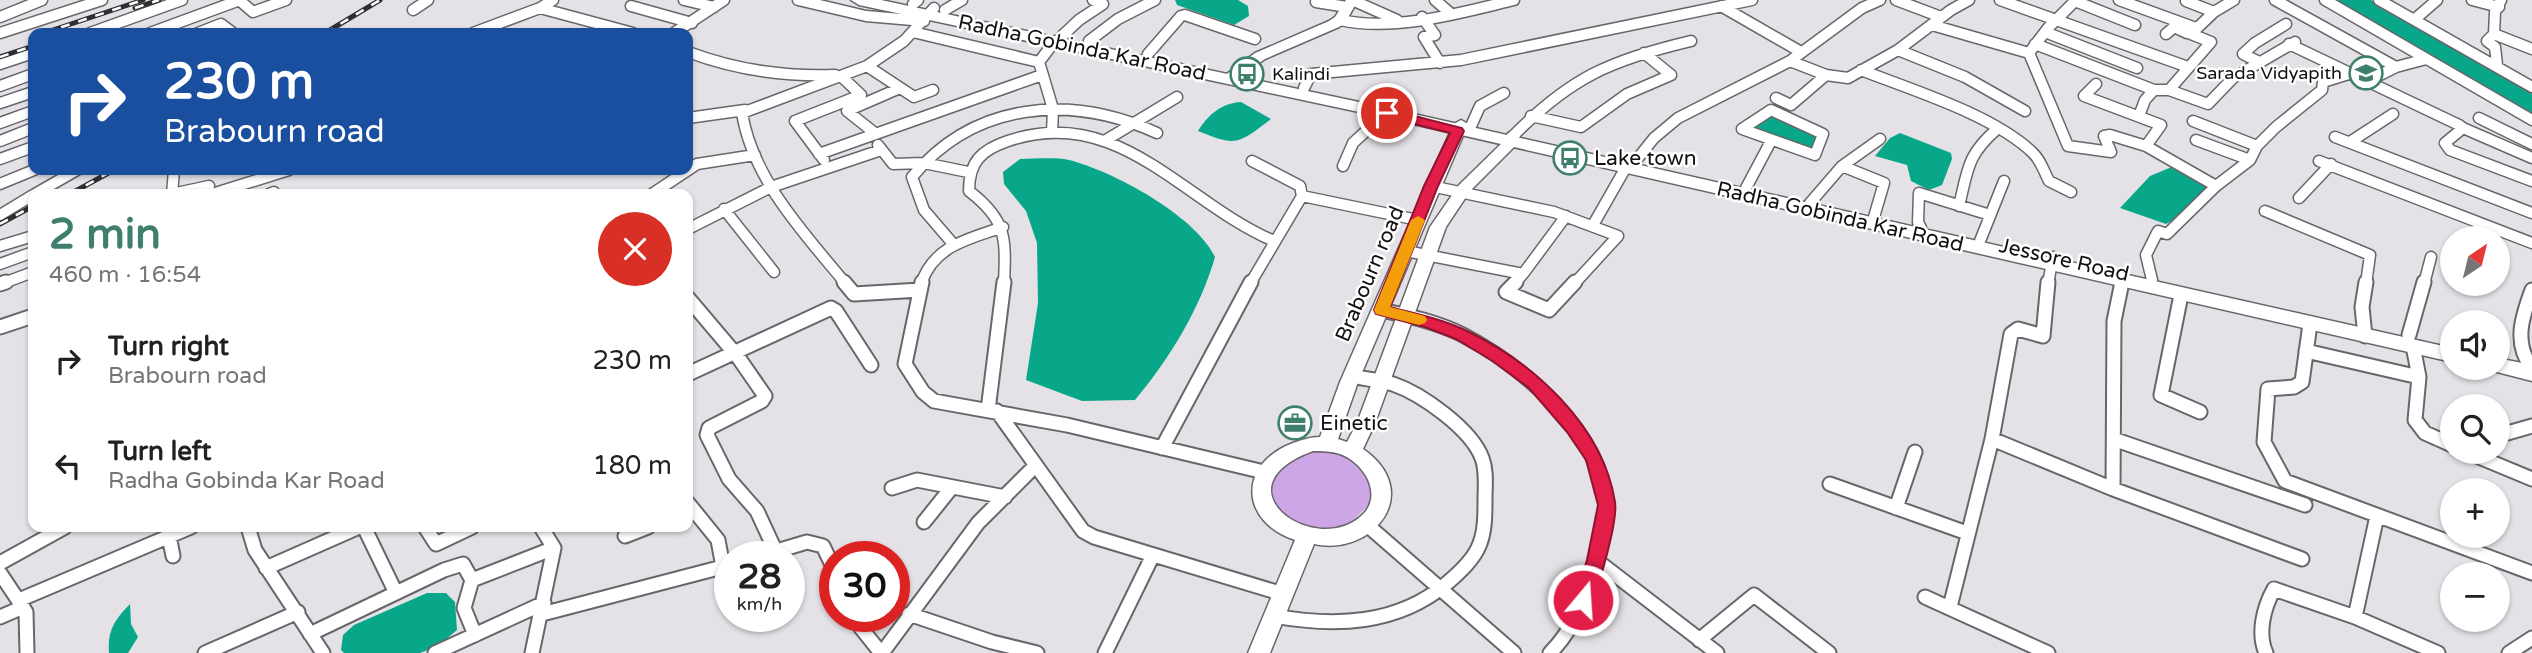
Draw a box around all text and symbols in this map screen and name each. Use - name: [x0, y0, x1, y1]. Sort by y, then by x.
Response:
- street label: Radha Gobinda Kar Road: [956, 10, 1208, 86]
- text: 230 m: [164, 53, 314, 112]
- school or university icon: Sarada Vidyapith: [2347, 54, 2385, 92]
- bus stop icon: Kalindi: [1228, 55, 1266, 93]
- icon: right: [49, 56, 140, 147]
- place label: Sarada Vidyapith: [2196, 62, 2342, 84]
- place label: Kalindi: [1272, 63, 1330, 85]
- pin: [1357, 83, 1417, 143]
- icon: arrive: [1368, 94, 1406, 132]
- text: Brabourn road: [164, 113, 385, 151]
- bus stop icon: Lake town: [1551, 139, 1589, 177]
- place label: Lake town: [1594, 146, 1696, 171]
- street label: Radha Gobinda Kar Road: [1714, 176, 1966, 258]
- street label: Brabourn road: [1330, 202, 1410, 346]
- text: 2 min: [49, 209, 161, 260]
- button: close: [598, 212, 672, 286]
- north arrow: [2440, 226, 2510, 296]
- map controls: [2440, 226, 2510, 632]
- street label: Jessore Road: [1997, 233, 2131, 287]
- text: 460 m · 16:54: [49, 261, 201, 289]
- button: sound: [2440, 310, 2510, 380]
- text: Turn right: [108, 331, 229, 362]
- icon: right: [49, 342, 87, 380]
- text: 230 m: [592, 345, 672, 376]
- text: Brabourn road: [108, 362, 267, 390]
- button: search: [2440, 394, 2510, 464]
- office icon: Einetic: [1276, 404, 1314, 442]
- place label: Einetic: [1320, 411, 1388, 436]
- text: Turn left: [108, 436, 211, 467]
- icon: left: [49, 447, 87, 485]
- text: 180 m: [592, 450, 672, 481]
- text: Radha Gobinda Kar Road: [108, 467, 385, 495]
- button: +: [2440, 478, 2510, 548]
- speed limit sign: 30: [819, 541, 910, 632]
- text: 28: [738, 556, 781, 598]
- button: −: [2440, 562, 2510, 632]
- position arrow: [1546, 563, 1620, 637]
- text: km/h: [737, 593, 782, 615]

